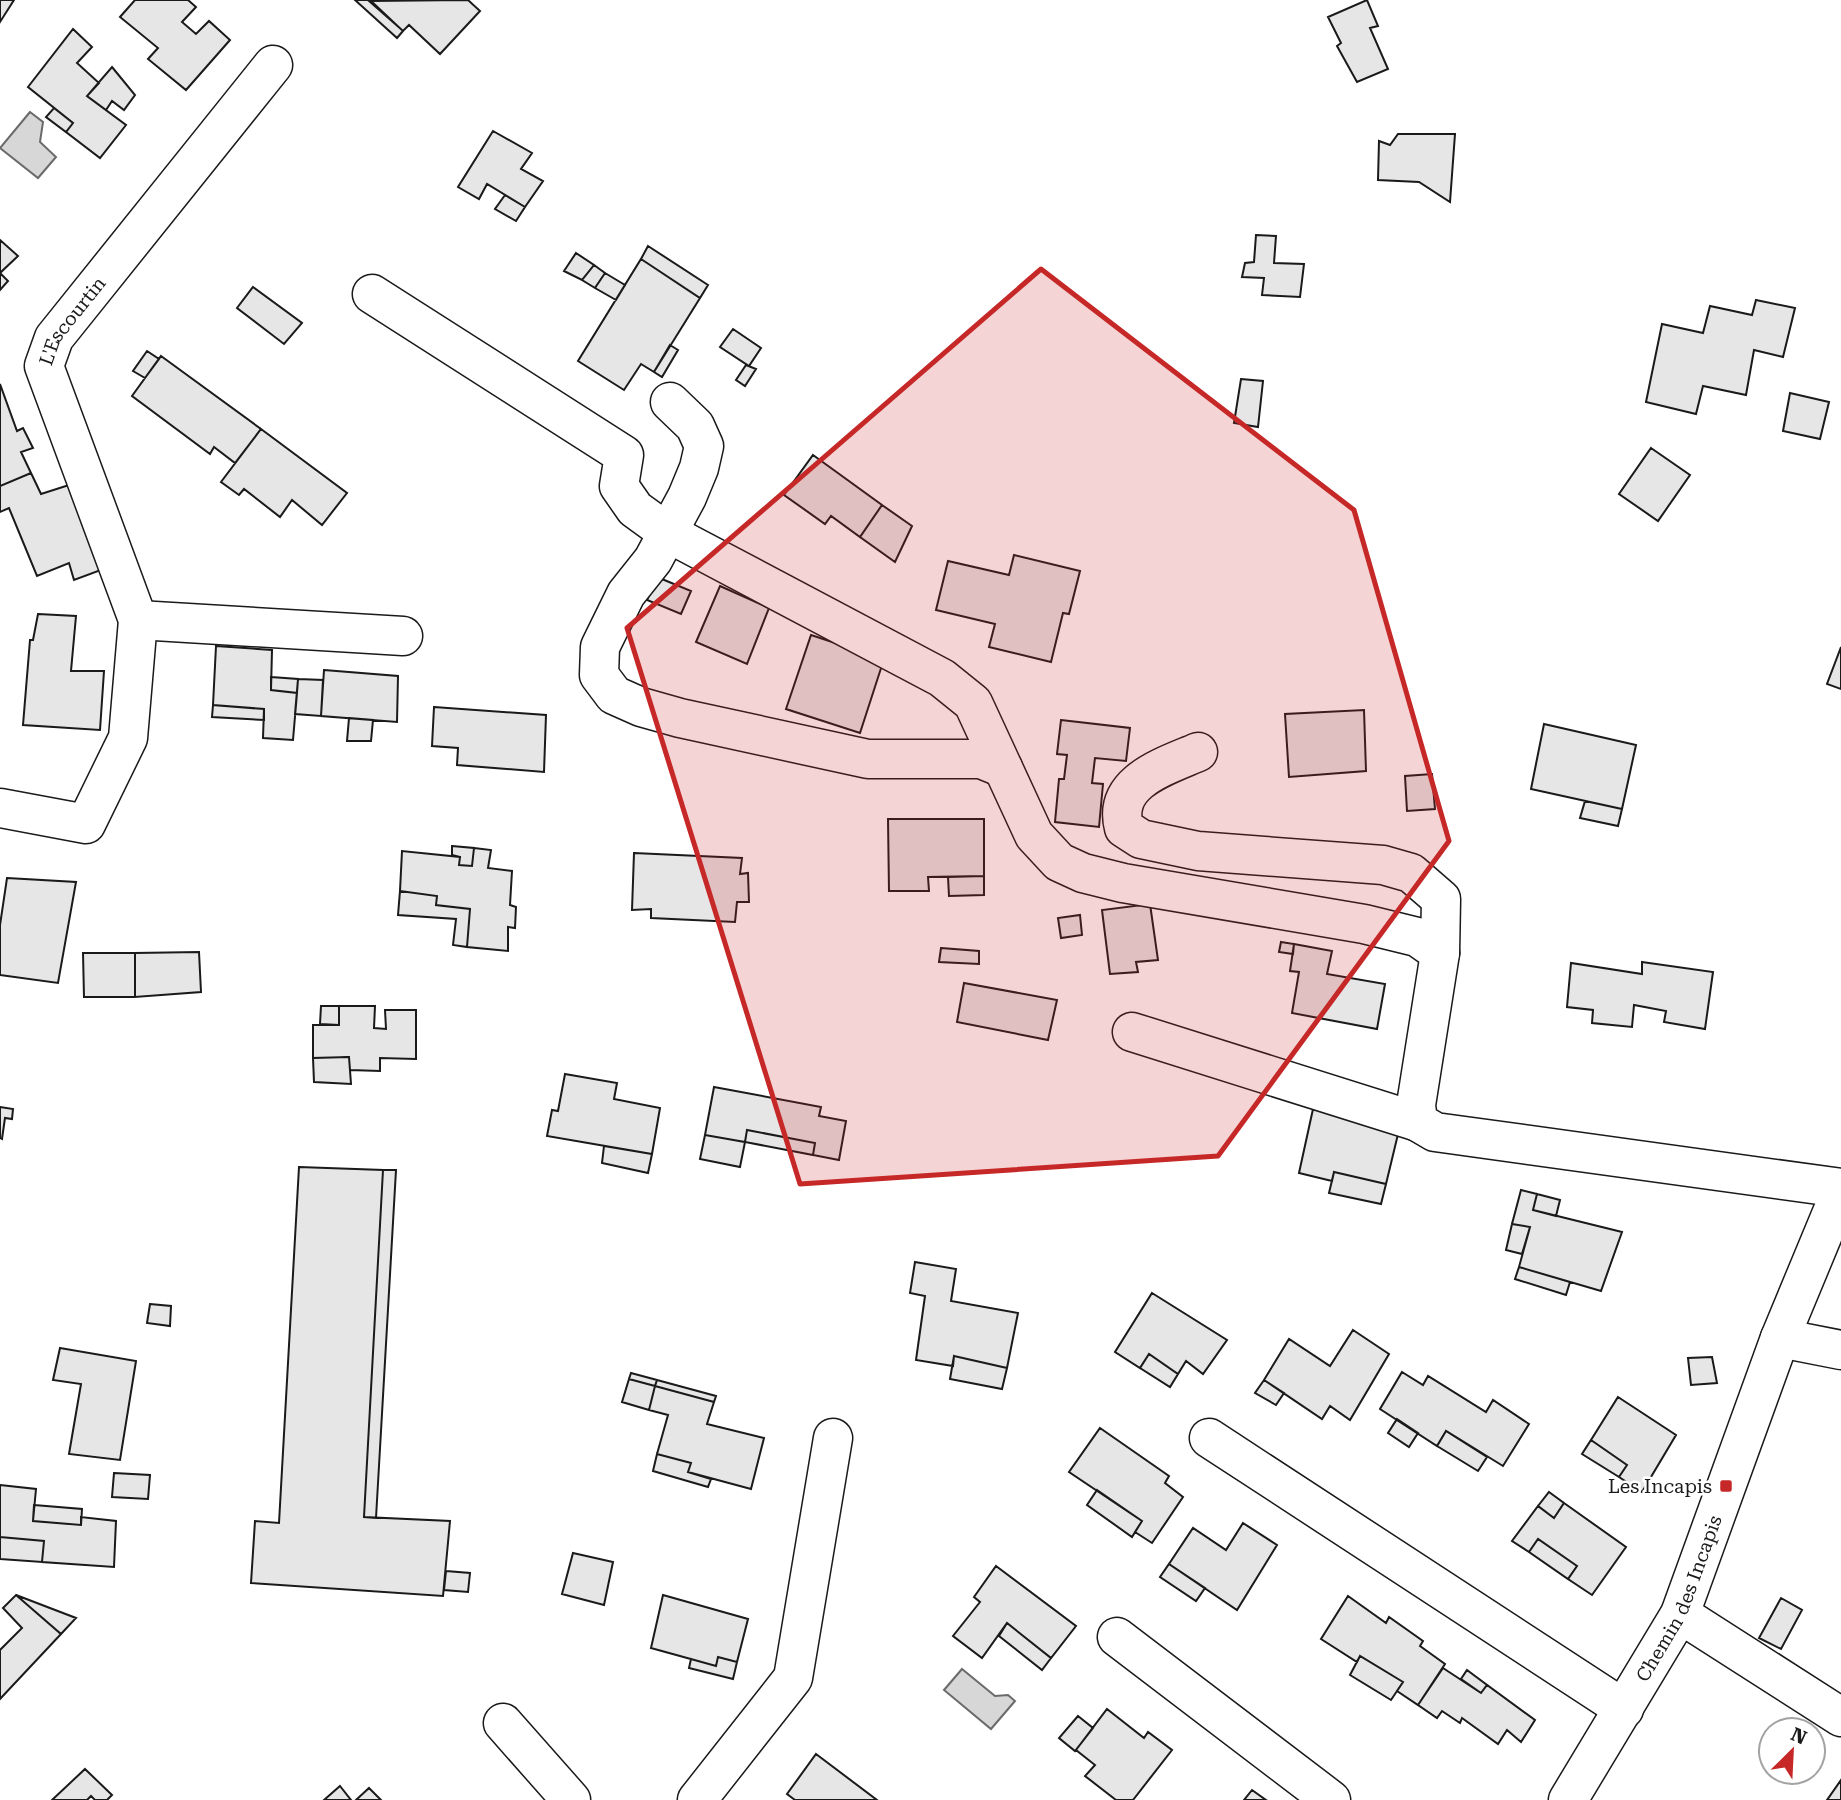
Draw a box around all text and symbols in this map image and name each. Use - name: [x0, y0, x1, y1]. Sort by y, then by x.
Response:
- street label: L'Escourtin: [34, 272, 110, 368]
- place label: Les Incapis: [1608, 1475, 1712, 1498]
- marker: Les Incapis: [1718, 1478, 1734, 1494]
- street label: Chemin des Incapis: [1631, 1512, 1726, 1686]
- north arrow: [1757, 1716, 1827, 1786]
- text: N: [1787, 1722, 1810, 1750]

